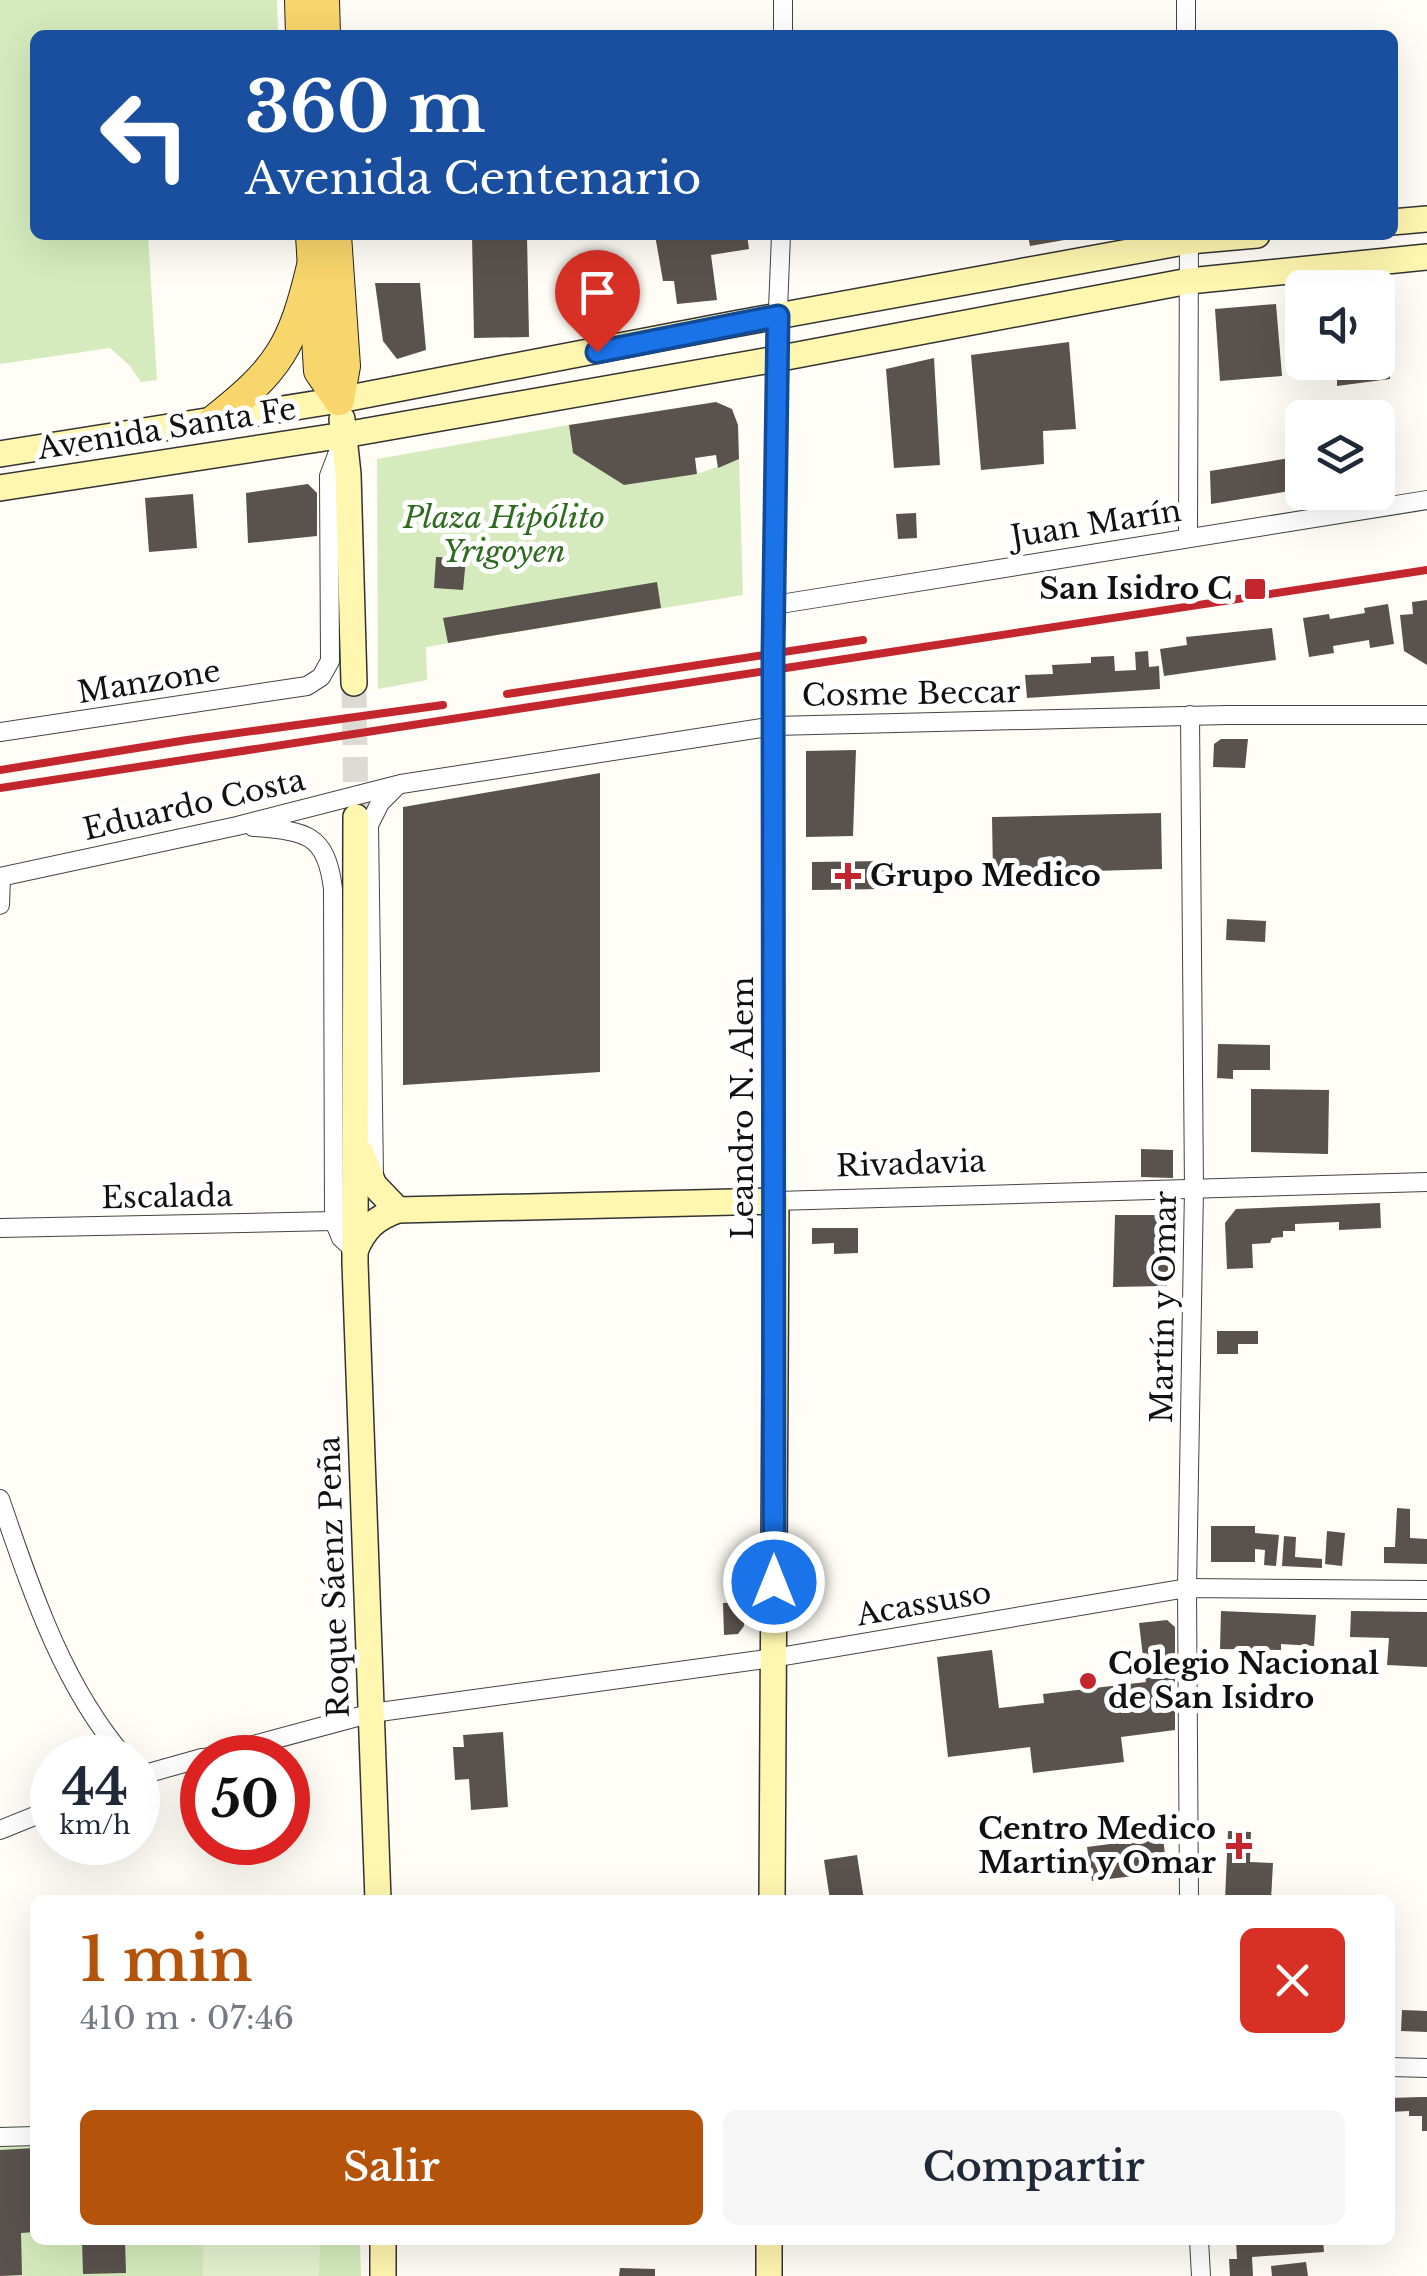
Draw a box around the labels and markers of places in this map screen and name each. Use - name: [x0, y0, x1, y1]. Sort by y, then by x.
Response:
- pin: [555, 250, 640, 353]
- place label: San Isidro C: [1039, 570, 1232, 607]
- marker: San Isidro C: [1242, 576, 1268, 602]
- place label: Grupo Medico: [870, 857, 1101, 894]
- marker: Grupo Medico: [835, 863, 861, 889]
- place label: Colegio Nacional de San Isidro: [1108, 1645, 1380, 1716]
- marker: Colegio Nacional de San Isidro: [1077, 1670, 1099, 1692]
- place label: Centro Medico Martin y Omar: [978, 1810, 1216, 1881]
- marker: Centro Medico Martin y Omar: [1226, 1833, 1252, 1859]

